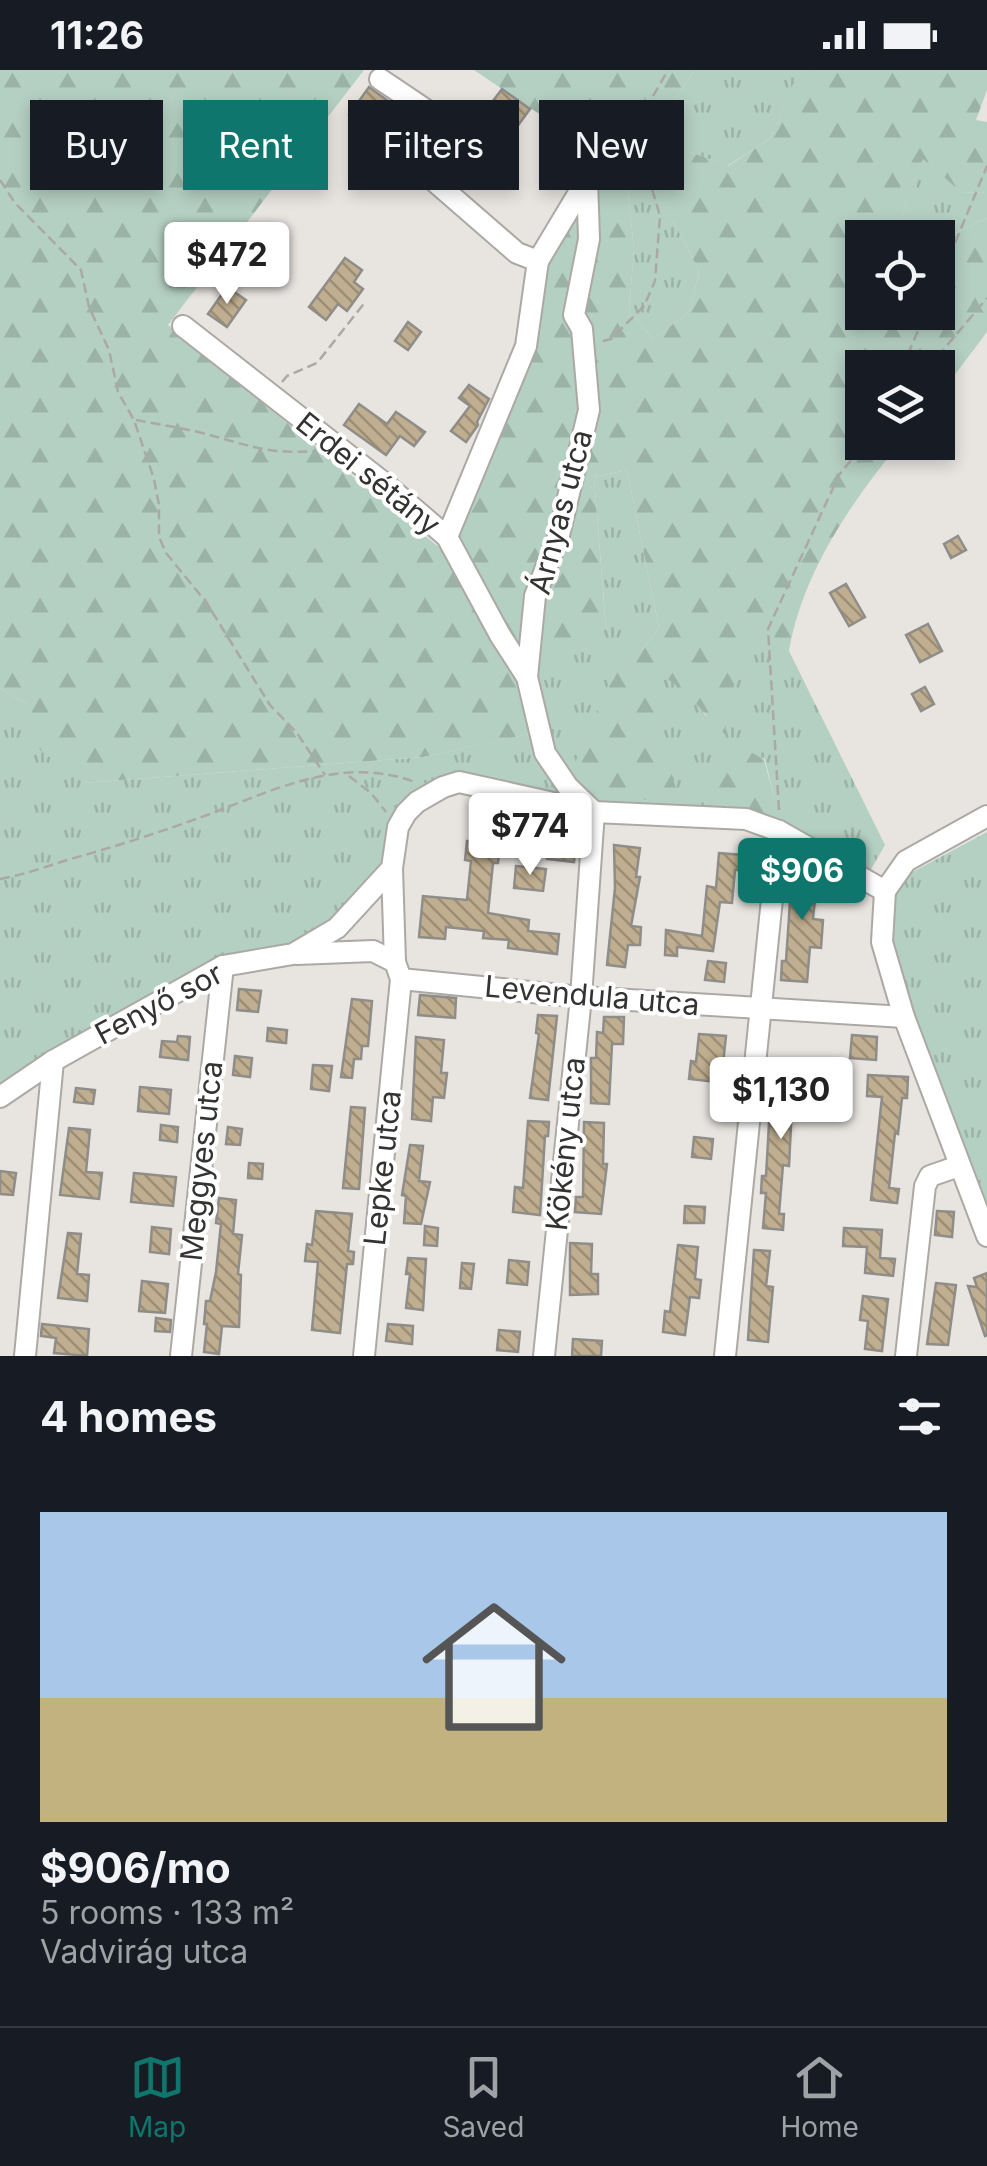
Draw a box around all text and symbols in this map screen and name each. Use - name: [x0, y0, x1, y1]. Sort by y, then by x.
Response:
- text: 11:26: [50, 12, 144, 58]
- chip: Buy: [30, 100, 163, 190]
- chip: Rent: [183, 100, 328, 190]
- chip: Filters: [348, 100, 519, 190]
- chip: New: [539, 100, 684, 190]
- map controls: [845, 220, 955, 460]
- button: locate: [845, 220, 955, 330]
- pin: $472: [168, 222, 286, 307]
- text: $472: [186, 235, 268, 274]
- button: layers: [845, 350, 955, 460]
- street label: Erdei sétány: [289, 404, 448, 542]
- street label: Árnyas utca: [521, 425, 599, 598]
- pin: $774: [471, 793, 589, 878]
- text: $774: [491, 806, 569, 845]
- pin: $906: [743, 838, 861, 923]
- text: $906: [760, 851, 844, 890]
- street label: Fenyő sor: [89, 955, 228, 1052]
- street label: Levendula utca: [483, 968, 701, 1022]
- street label: Kökény utca: [538, 1055, 592, 1232]
- pin: $1,130: [700, 1057, 862, 1142]
- street label: Meggyes utca: [173, 1059, 229, 1263]
- text: $1,130: [732, 1070, 830, 1109]
- street label: Lepke utca: [356, 1088, 408, 1247]
- icon: filters: [892, 1389, 947, 1444]
- text: 4 homes: [40, 1391, 217, 1442]
- icon: home: [404, 1577, 584, 1757]
- text: $906/mo: [40, 1842, 231, 1893]
- text: 5 rooms · 133 m²: [40, 1893, 294, 1932]
- text: Vadvirág utca: [40, 1932, 248, 1971]
- tab: Map: [128, 2050, 186, 2144]
- tab: Saved: [442, 2050, 524, 2144]
- tab: Home: [780, 2050, 859, 2144]

